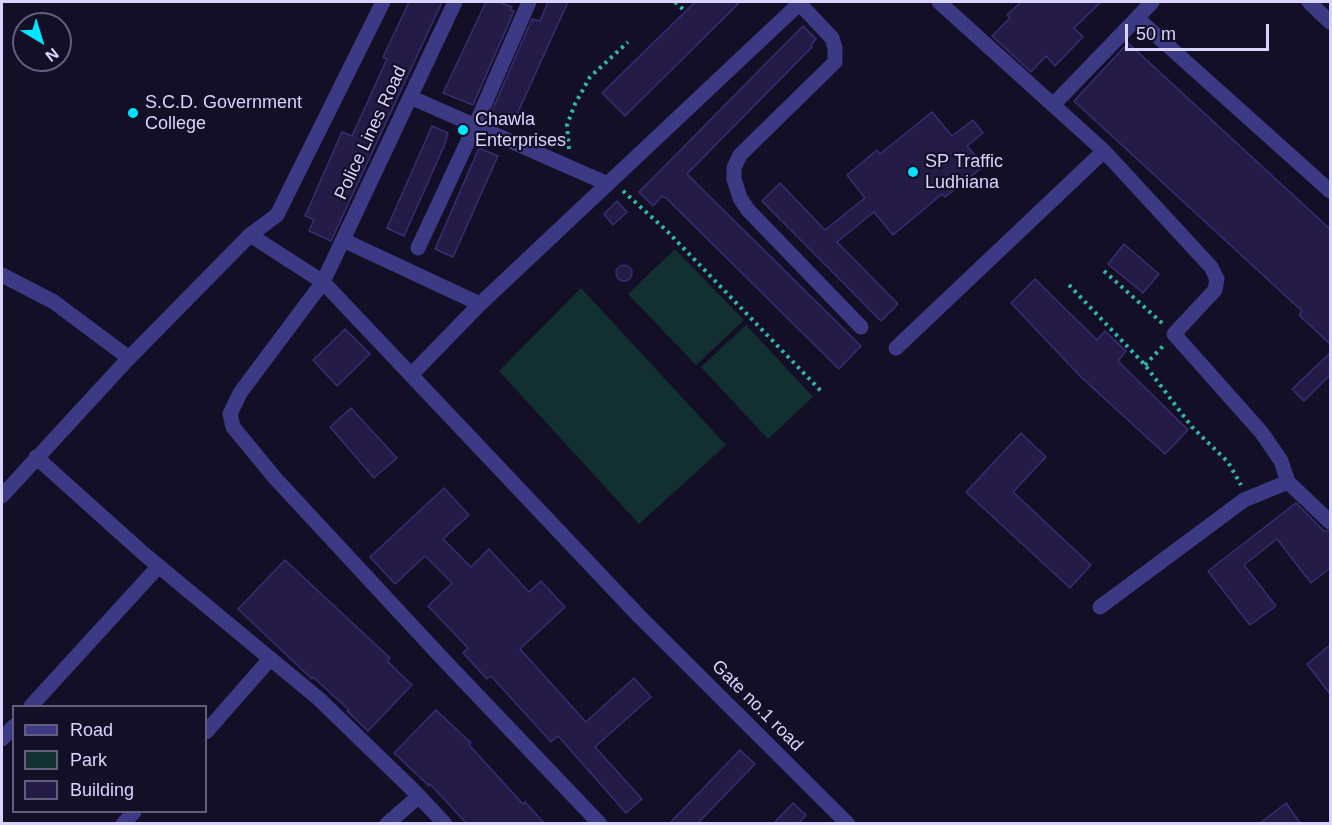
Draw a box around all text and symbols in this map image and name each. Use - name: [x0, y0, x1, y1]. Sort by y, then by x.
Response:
- north arrow: [12, 12, 72, 72]
- scale bar: [1128, 12, 1272, 50]
- text: 50 m: [1136, 24, 1176, 44]
- text: N: [42, 45, 62, 65]
- street label: Police Lines Road: [331, 63, 411, 203]
- place label: S.C.D. Government College: [145, 92, 302, 134]
- marker: S.C.D. Government College: [126, 106, 140, 120]
- place label: Chawla Enterprises: [475, 109, 566, 152]
- marker: Chawla Enterprises: [456, 123, 470, 137]
- place label: SP Traffic Ludhiana: [925, 151, 1003, 194]
- marker: SP Traffic Ludhiana: [906, 165, 920, 179]
- street label: Gate no.1 road: [707, 656, 807, 756]
- legend: [12, 705, 207, 813]
- text: Road: [70, 720, 113, 740]
- text: Park: [70, 750, 107, 770]
- text: Building: [70, 780, 134, 800]

